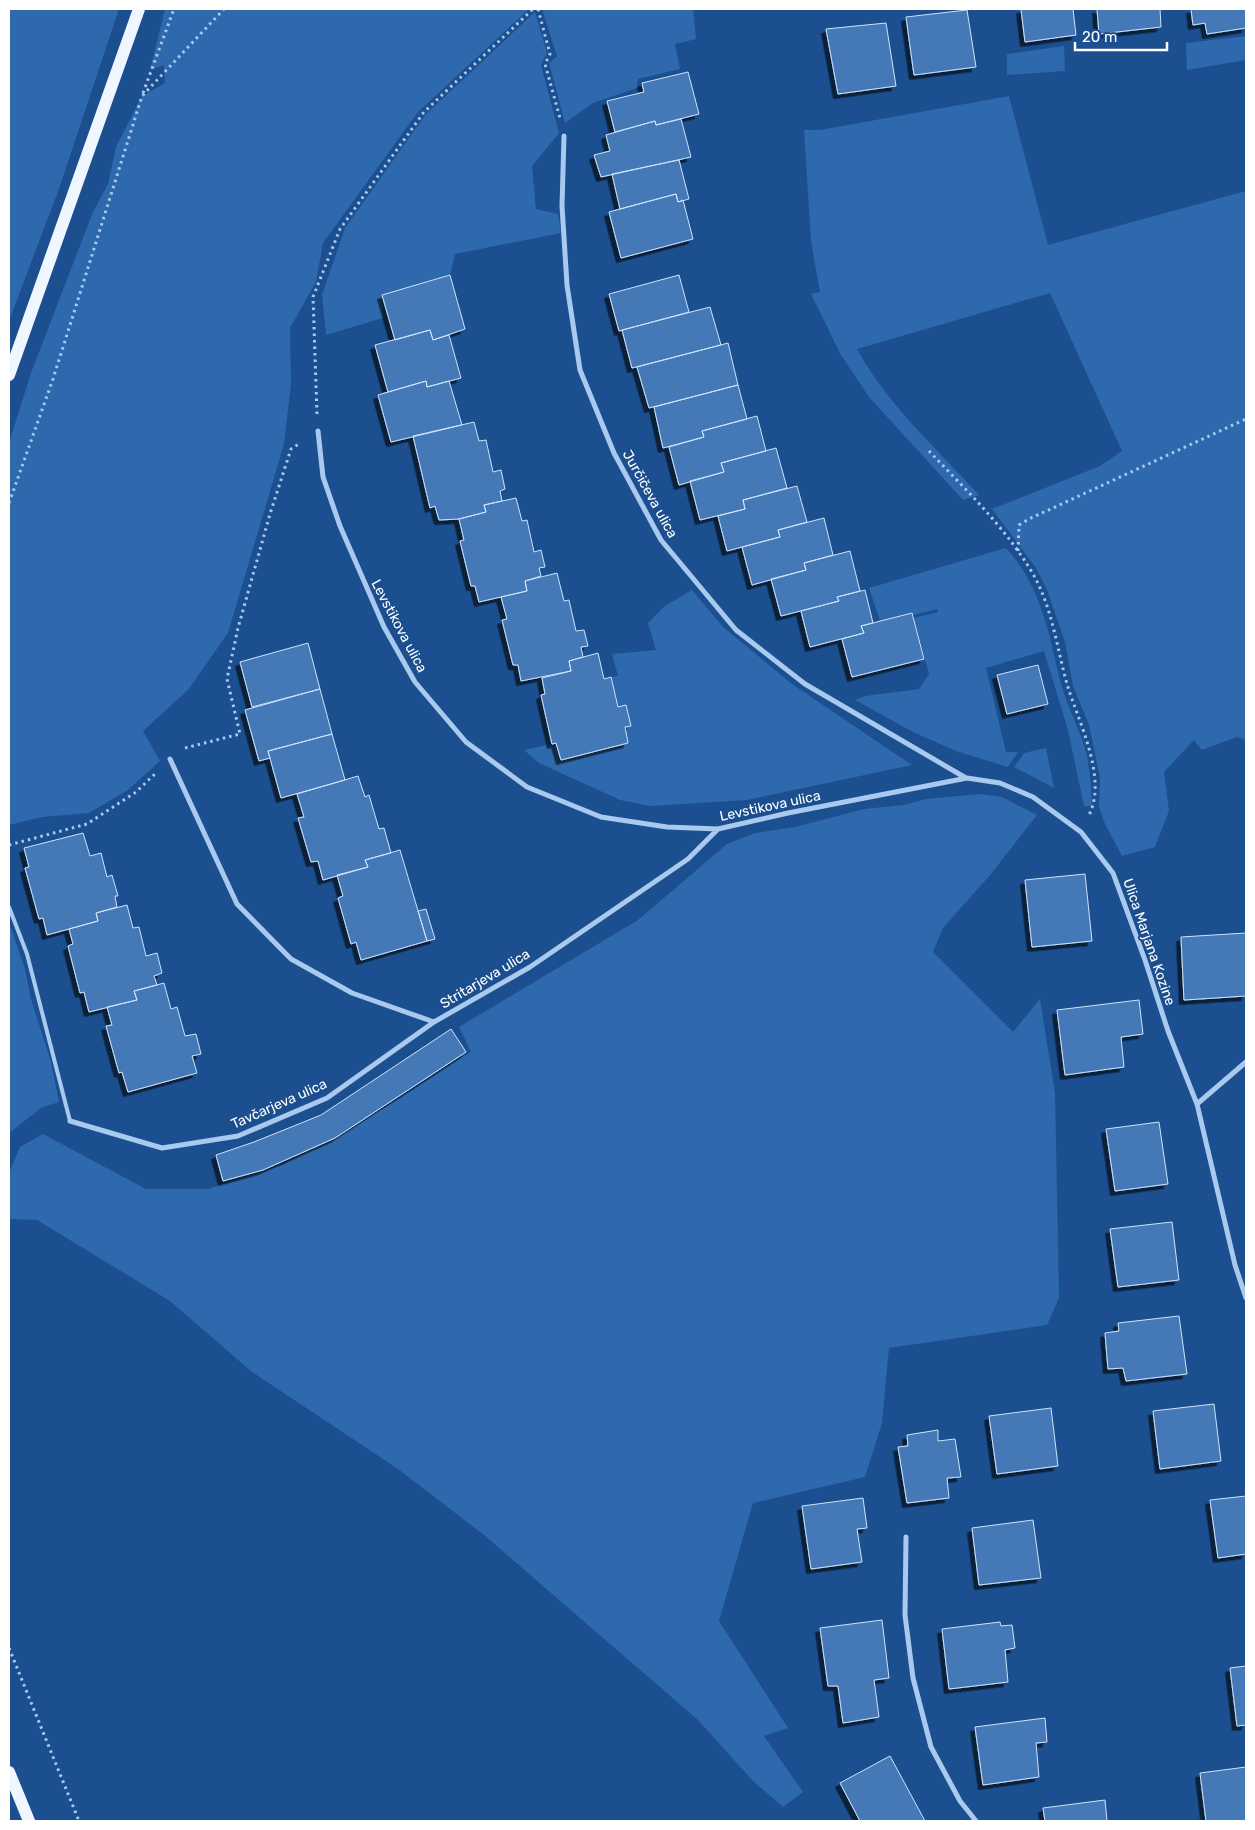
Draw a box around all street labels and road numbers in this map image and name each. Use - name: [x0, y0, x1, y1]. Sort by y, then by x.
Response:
- street label: Jurčičeva ulica: [619, 447, 681, 541]
- street label: Levstikova ulica: [367, 577, 431, 675]
- street label: Levstikova ulica: [718, 787, 822, 825]
- street label: Ulica Marjana Kozine: [1119, 876, 1179, 1008]
- street label: Stritarjeva ulica: [437, 945, 533, 1013]
- street label: Tavčarjeva ulica: [228, 1075, 330, 1133]

